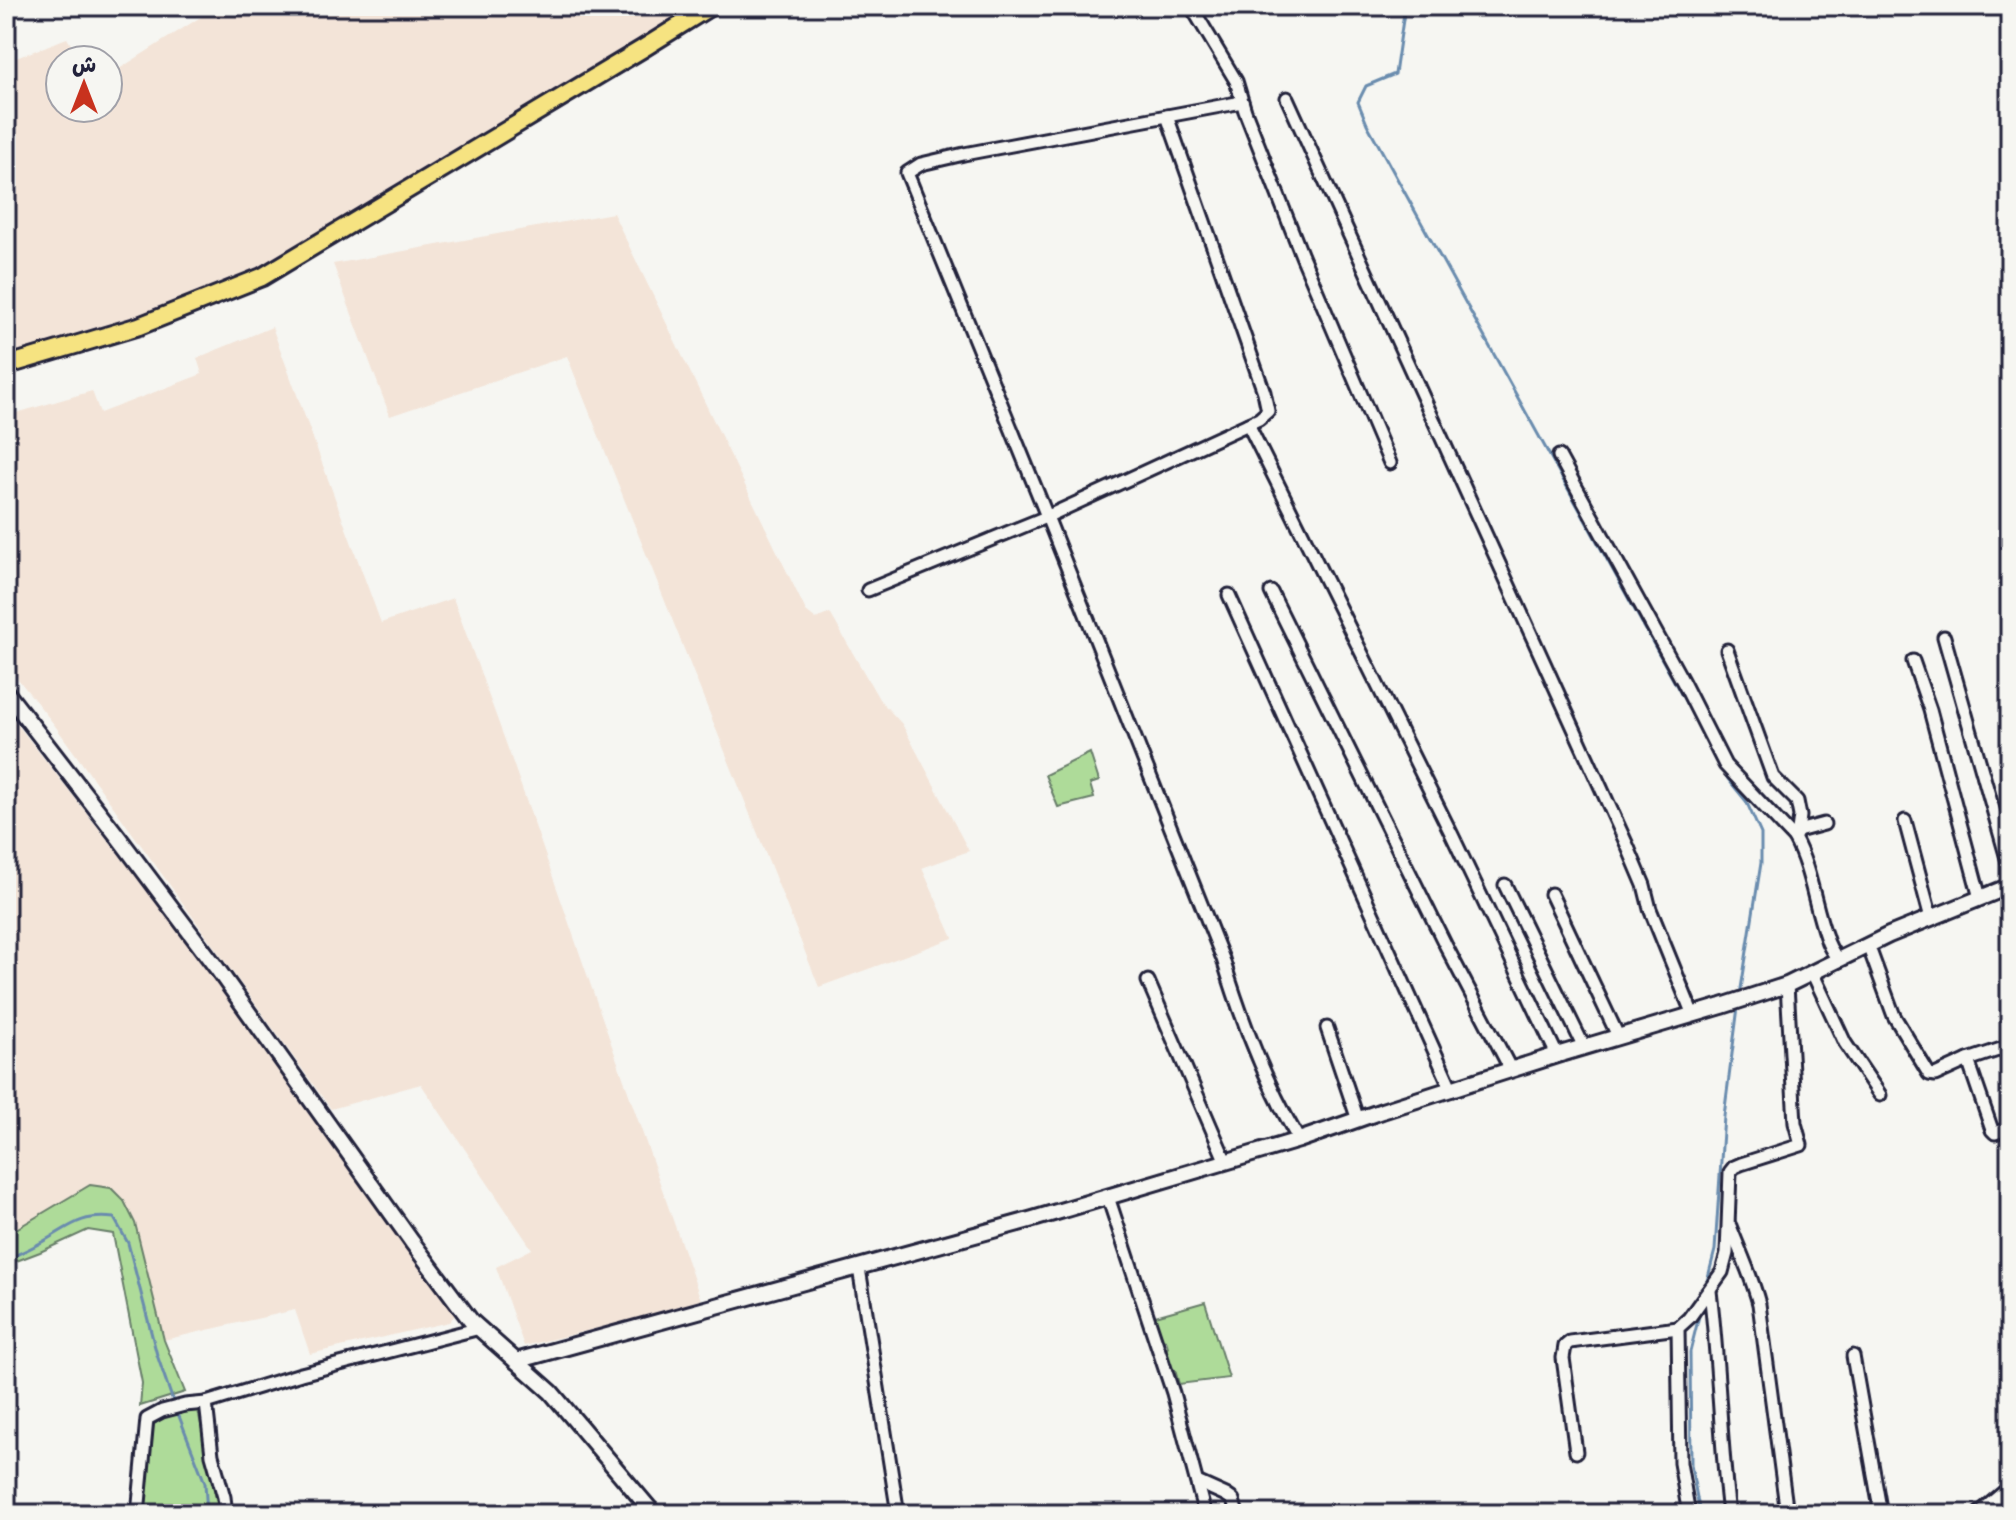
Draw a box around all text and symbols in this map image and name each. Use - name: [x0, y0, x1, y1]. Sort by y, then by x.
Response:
- north arrow: [44, 44, 124, 124]
- text: ش: [72, 49, 96, 79]

